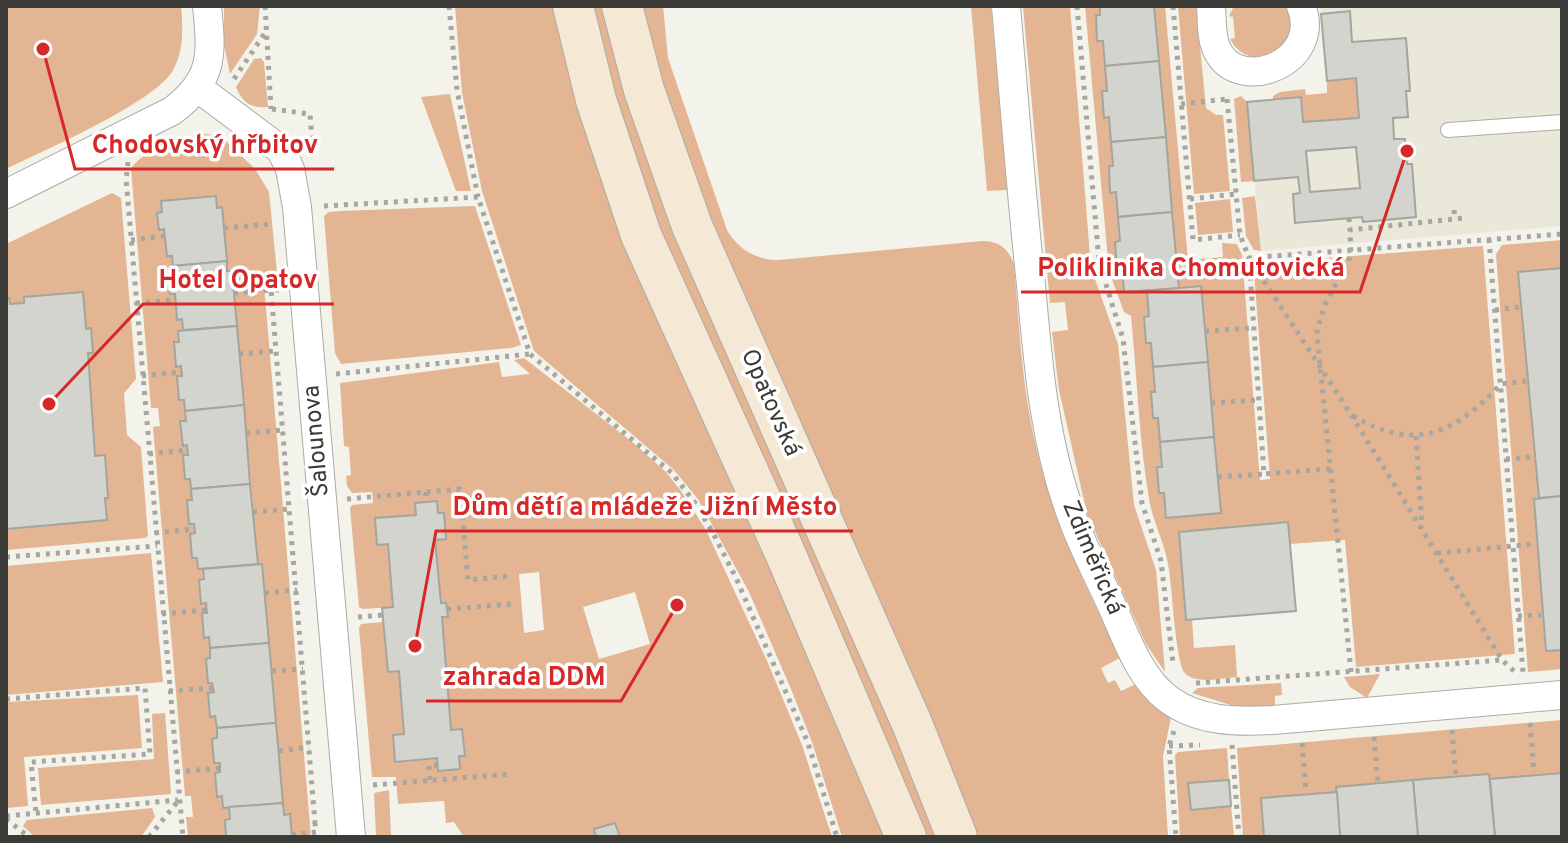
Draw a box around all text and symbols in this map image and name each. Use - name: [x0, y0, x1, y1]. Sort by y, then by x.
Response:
- callout: Chodovský hřbitov: [75, 119, 334, 169]
- text: Chodovský hřbitov: [92, 130, 318, 163]
- callout: Poliklinika Chomutovická: [1021, 242, 1360, 292]
- text: Poliklinika Chomutovická: [1037, 253, 1345, 286]
- callout: Hotel Opatov: [143, 254, 334, 304]
- text: Hotel Opatov: [159, 265, 317, 298]
- street label: Opatovská: [733, 345, 807, 461]
- street label: Šalounova: [295, 384, 337, 498]
- callout: Dům dětí a mládeže Jižní Město: [436, 481, 853, 531]
- text: Dům dětí a mládeže Jižní Město: [452, 492, 838, 525]
- street label: Zdiměřická: [1055, 496, 1129, 620]
- callout: zahrada DDM: [426, 651, 621, 701]
- text: zahrada DDM: [442, 662, 606, 695]

